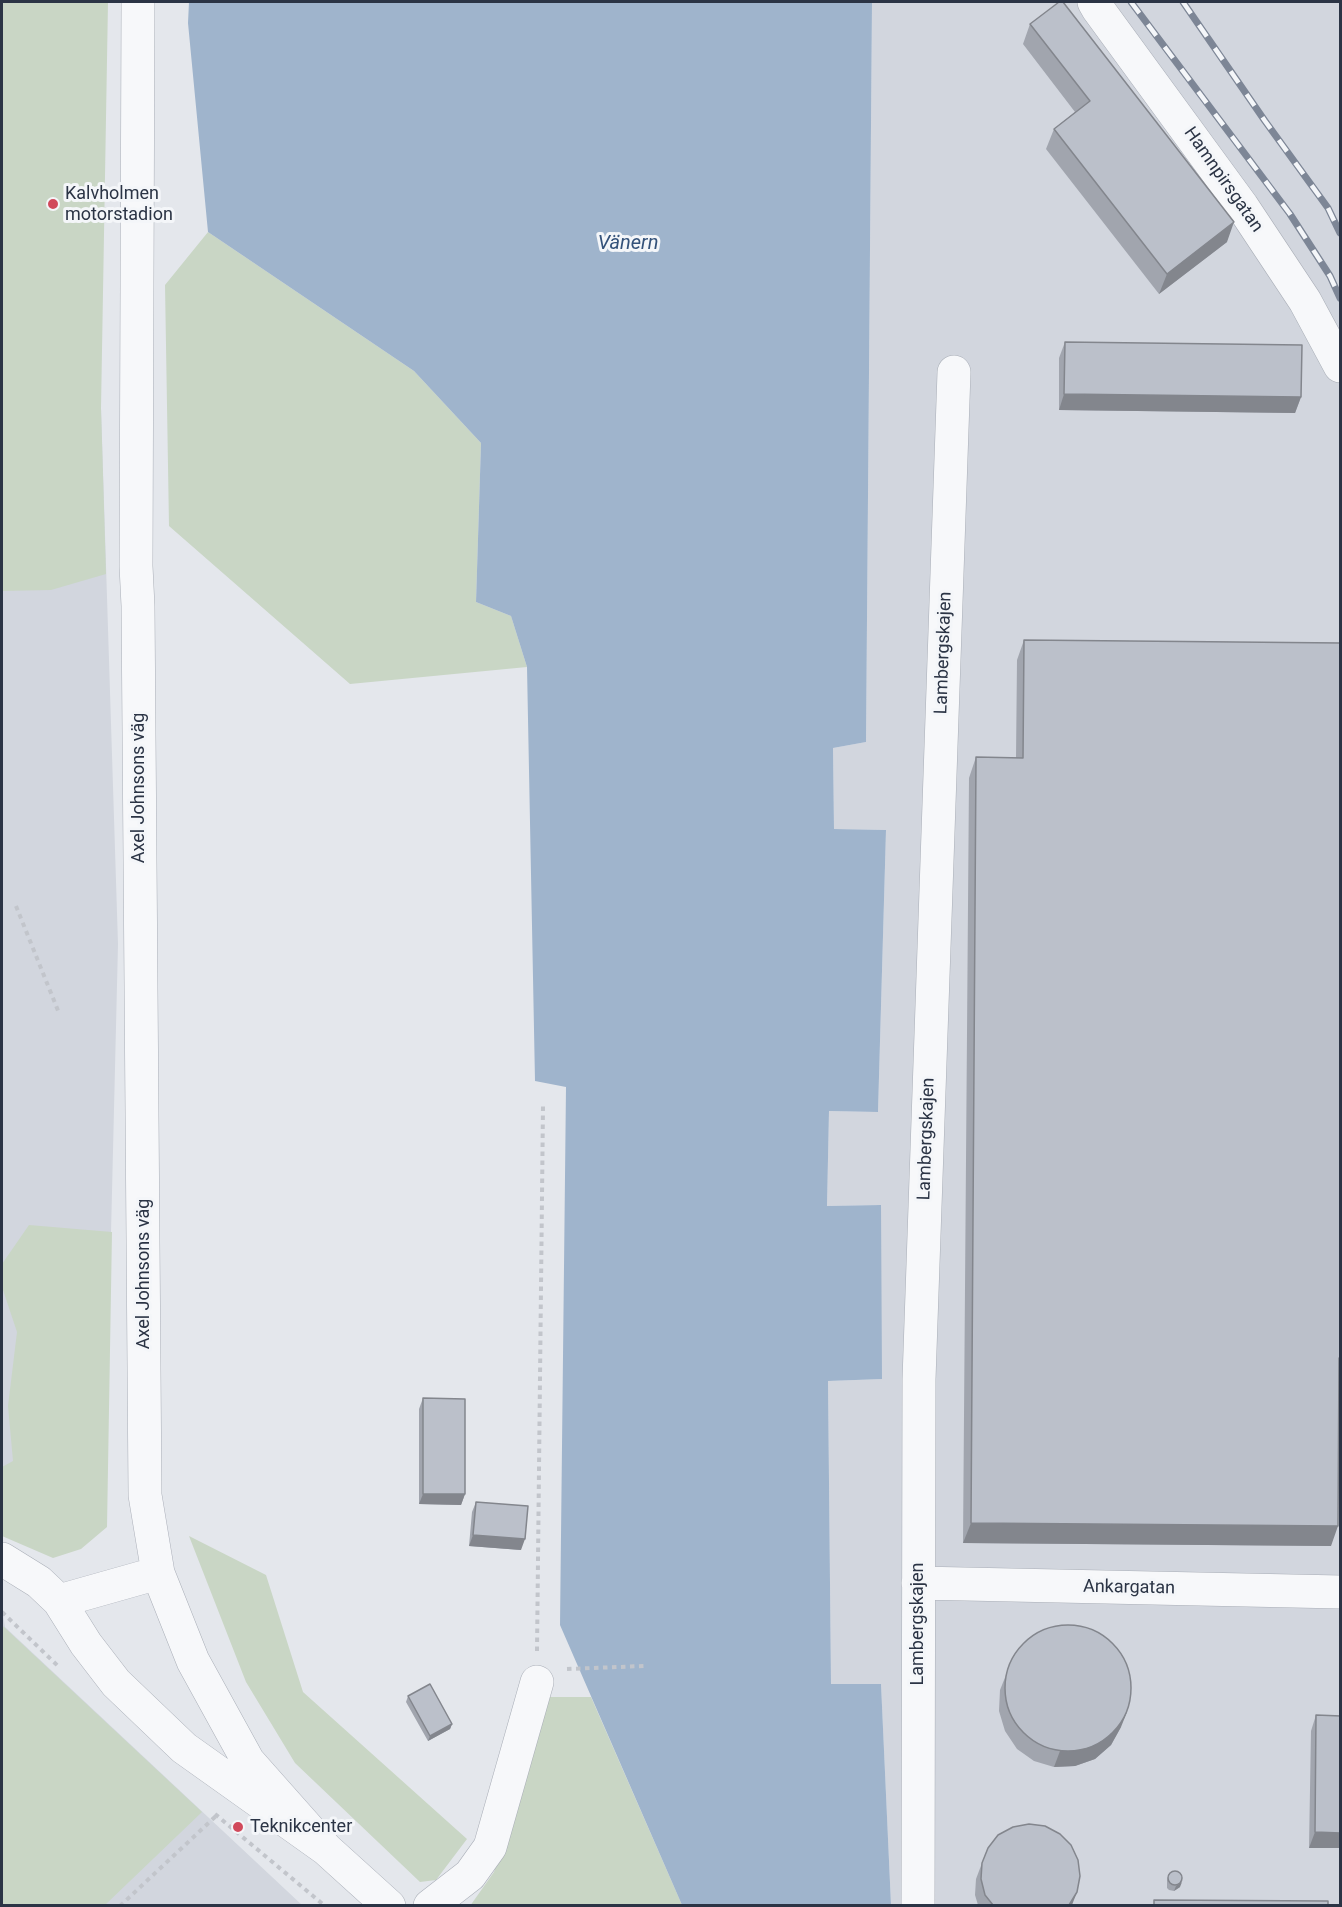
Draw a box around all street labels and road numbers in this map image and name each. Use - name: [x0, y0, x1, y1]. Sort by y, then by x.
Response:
- street label: Hamnpirsgatan: [1179, 123, 1267, 237]
- street label: Lambergskajen: [931, 591, 957, 715]
- street label: Axel Johnsons väg: [128, 713, 150, 863]
- street label: Lambergskajen: [914, 1077, 940, 1201]
- street label: Axel Johnsons väg: [133, 1199, 155, 1349]
- street label: Lambergskajen: [907, 1563, 929, 1685]
- street label: Ankargatan: [1083, 1576, 1175, 1600]

